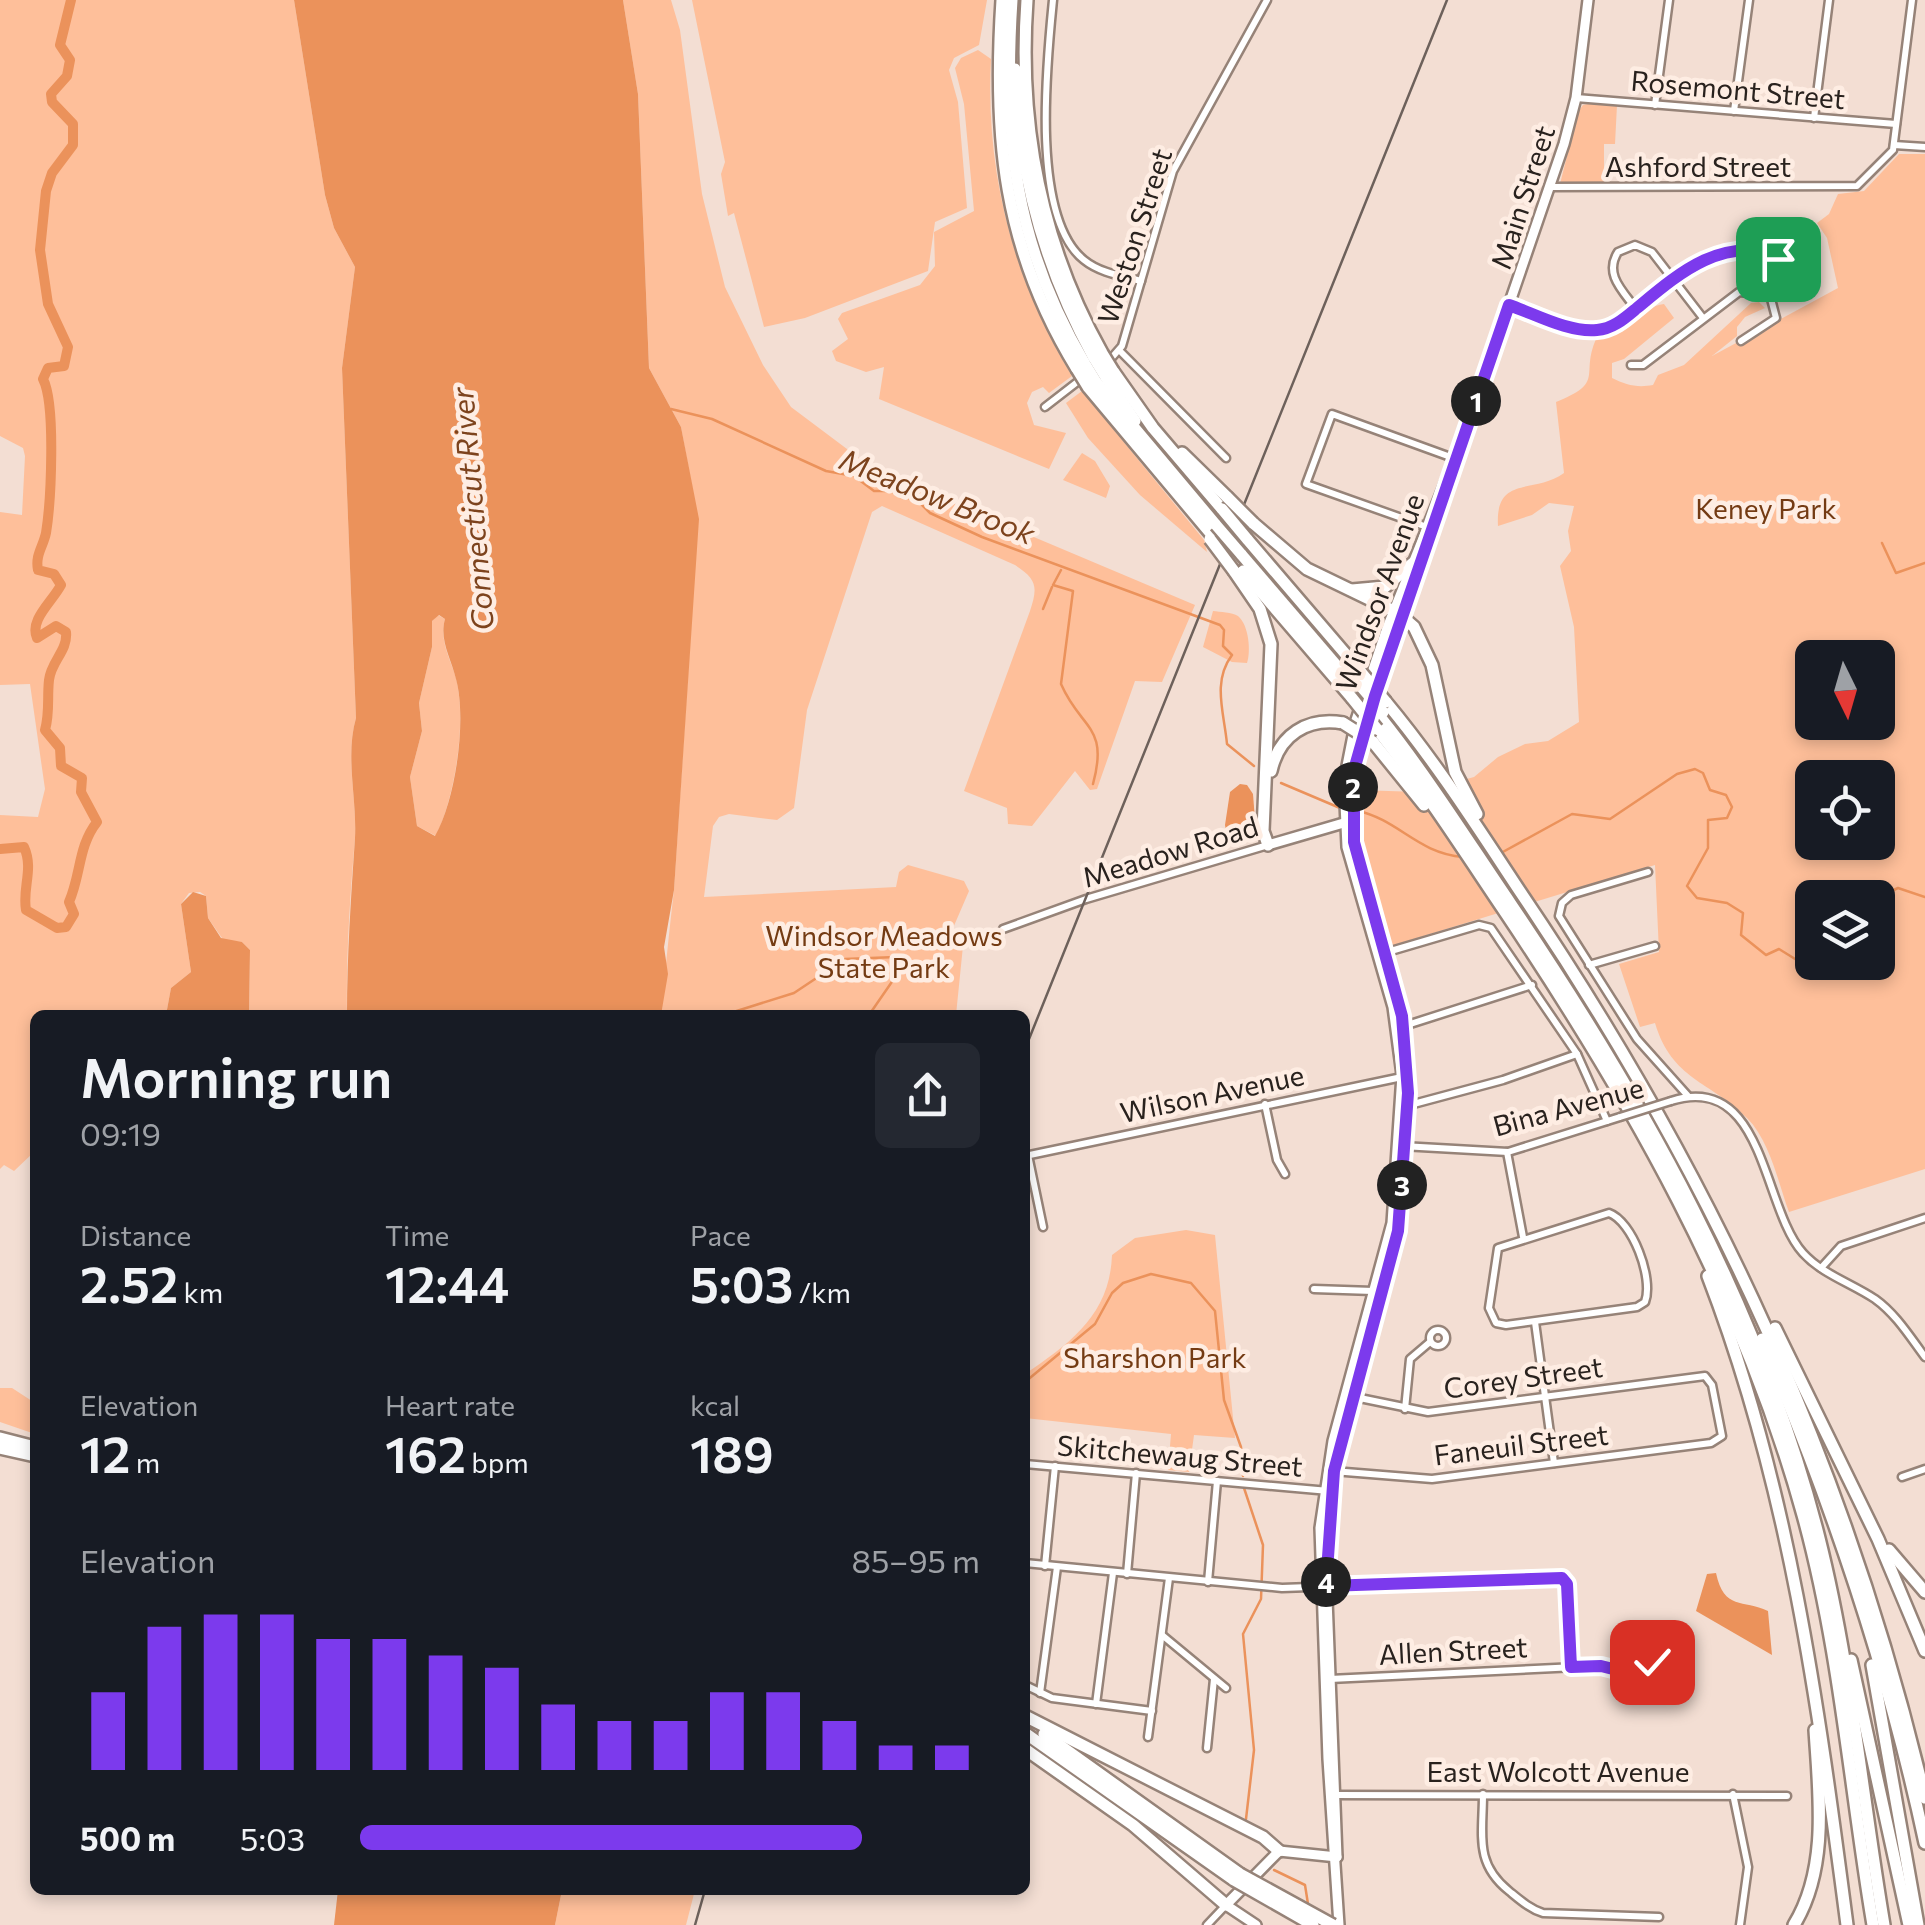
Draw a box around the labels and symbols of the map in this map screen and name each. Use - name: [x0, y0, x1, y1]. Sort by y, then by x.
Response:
- street label: Rosemont Street: [1629, 63, 1847, 115]
- street label: Main Street: [1483, 121, 1561, 273]
- street label: Weston Street: [1090, 144, 1178, 328]
- street label: Ashford Street: [1605, 149, 1791, 183]
- pin: [1736, 217, 1821, 302]
- pin: 1: [1451, 376, 1501, 426]
- water label: Connecticut River: [442, 385, 500, 632]
- water label: Meadow Brook: [835, 439, 1042, 551]
- street label: Windsor Avenue: [1328, 489, 1430, 695]
- park label: Keney Park: [1695, 491, 1837, 525]
- north arrow: [1795, 640, 1895, 740]
- pin: 2: [1328, 762, 1378, 812]
- street label: Meadow Road: [1078, 808, 1262, 894]
- park label: Windsor Meadows State Park: [765, 918, 1003, 984]
- street label: Wilson Avenue: [1117, 1057, 1307, 1129]
- street label: Bina Avenue: [1489, 1070, 1647, 1142]
- pin: 3: [1377, 1160, 1427, 1210]
- park label: Sharshon Park: [1063, 1340, 1247, 1374]
- street label: Corey Street: [1441, 1349, 1605, 1405]
- street label: Faneuil Street: [1432, 1416, 1610, 1472]
- street label: Skitchewaug Street: [1056, 1427, 1304, 1483]
- pin: 4: [1301, 1557, 1351, 1607]
- pin: [1610, 1620, 1695, 1705]
- street label: Allen Street: [1378, 1629, 1528, 1671]
- street label: East Wolcott Avenue: [1426, 1754, 1690, 1788]

